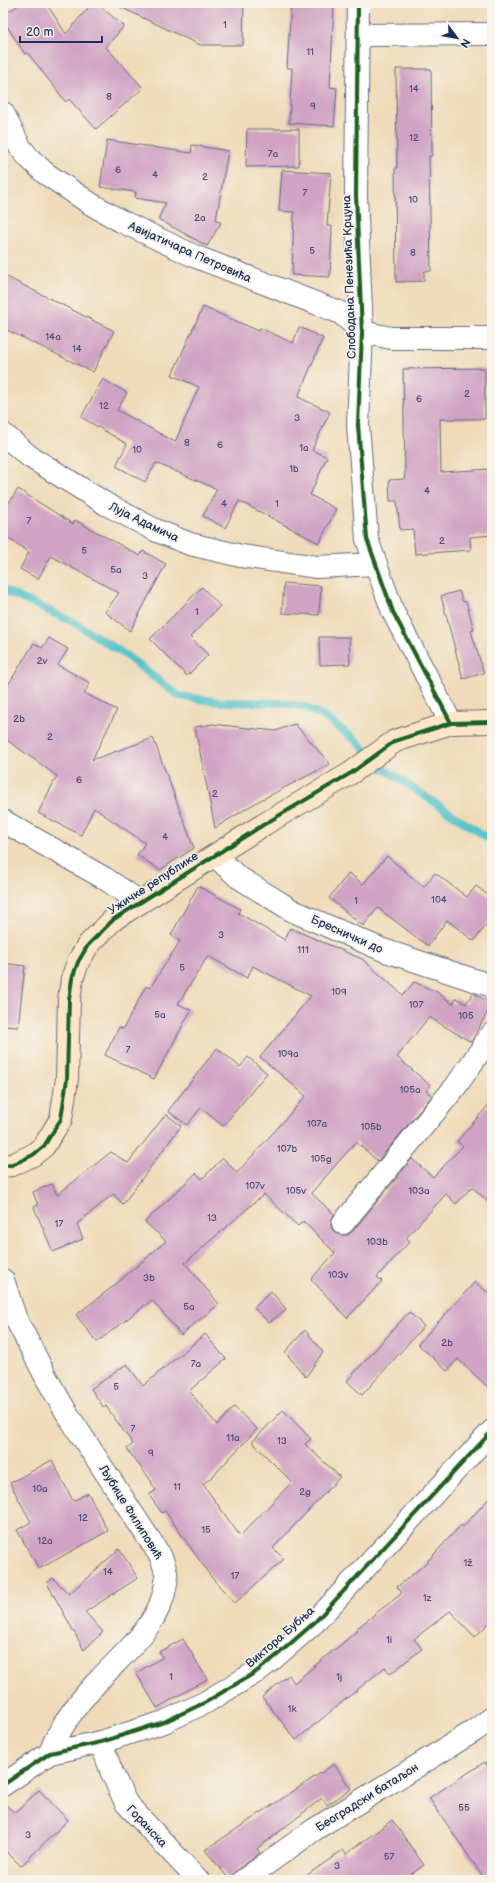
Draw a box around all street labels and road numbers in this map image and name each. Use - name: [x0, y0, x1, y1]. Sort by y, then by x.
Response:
- street label: Слободана Пенезића Крцуна: [339, 195, 360, 359]
- street label: Авијатичара Петровића: [125, 218, 254, 286]
- street label: Луја Адамича: [106, 499, 181, 546]
- street label: Ужичке републике: [105, 849, 201, 918]
- street label: Бреснички до: [308, 912, 385, 957]
- street label: Љубице Филиповић: [95, 1461, 166, 1562]
- street label: Виктора Бубња: [243, 1603, 318, 1671]
- street label: Београдски батаљон: [313, 1760, 421, 1835]
- street label: Горанска: [123, 1802, 170, 1851]

